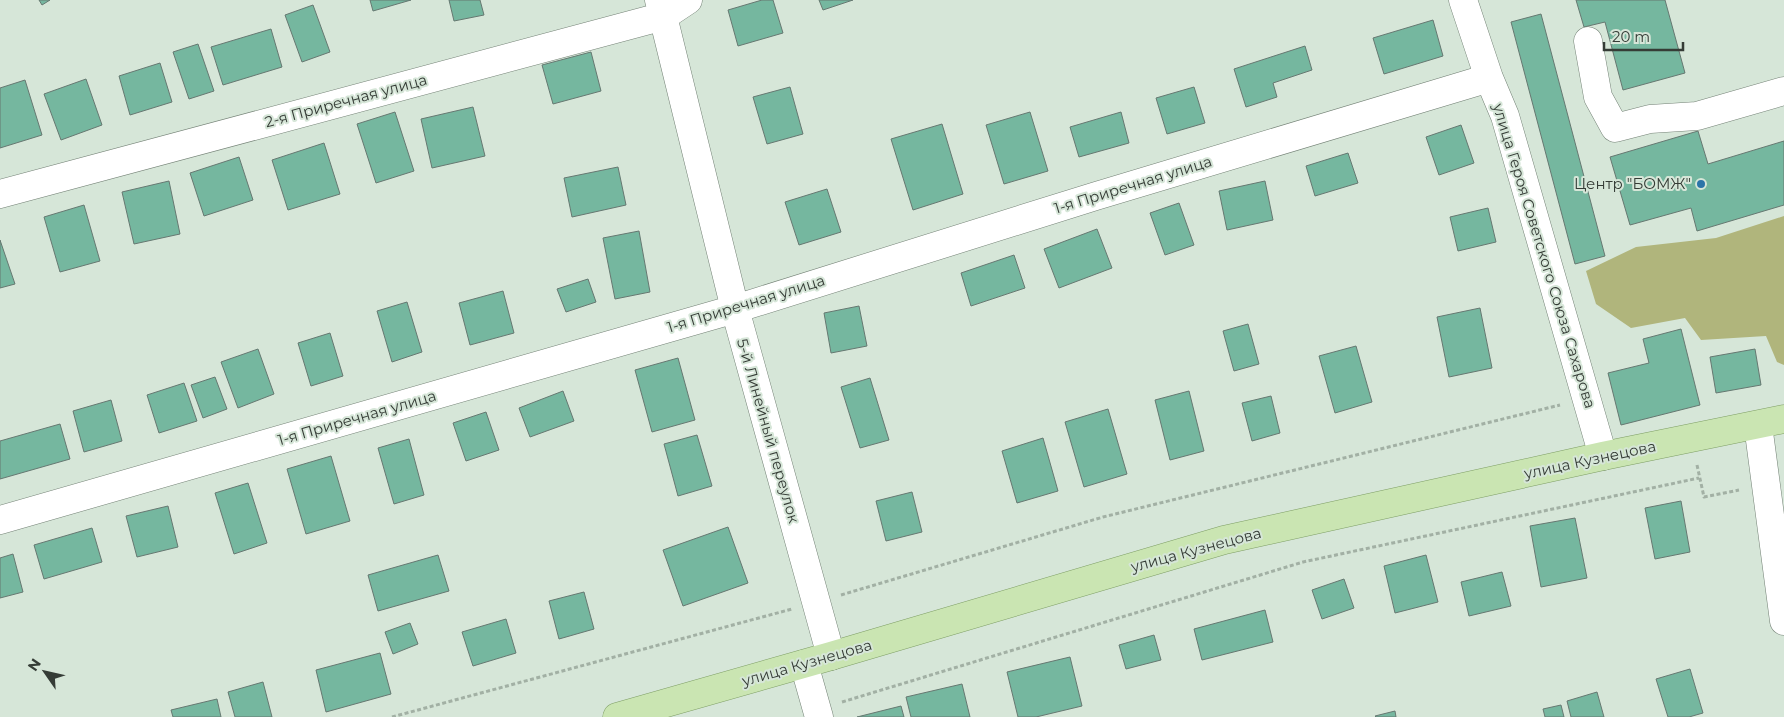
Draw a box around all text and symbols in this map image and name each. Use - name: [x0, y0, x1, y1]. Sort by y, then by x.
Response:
- scale bar: [1604, 20, 1683, 52]
- text: 20 m: [1612, 27, 1650, 46]
- street label: 2-я Приречная улица: [263, 70, 429, 131]
- street label: улица Героя Советского Союза Сахарова: [1489, 100, 1600, 411]
- street label: 1-я Приречная улица: [1052, 151, 1214, 218]
- place label: Центр "БОМЖ": [1574, 174, 1691, 193]
- marker: Центр "БОМЖ": [1695, 178, 1707, 190]
- street label: 1-я Приречная улица: [665, 270, 827, 337]
- street label: 5-й Линейный переулок: [733, 336, 804, 526]
- street label: 1-я Приречная улица: [275, 386, 438, 449]
- street label: улица Кузнецова: [1521, 436, 1658, 483]
- street label: улица Кузнецова: [1128, 523, 1263, 576]
- street label: улица Кузнецова: [739, 635, 874, 690]
- north arrow: [20, 647, 70, 697]
- text: N: [24, 655, 45, 674]

